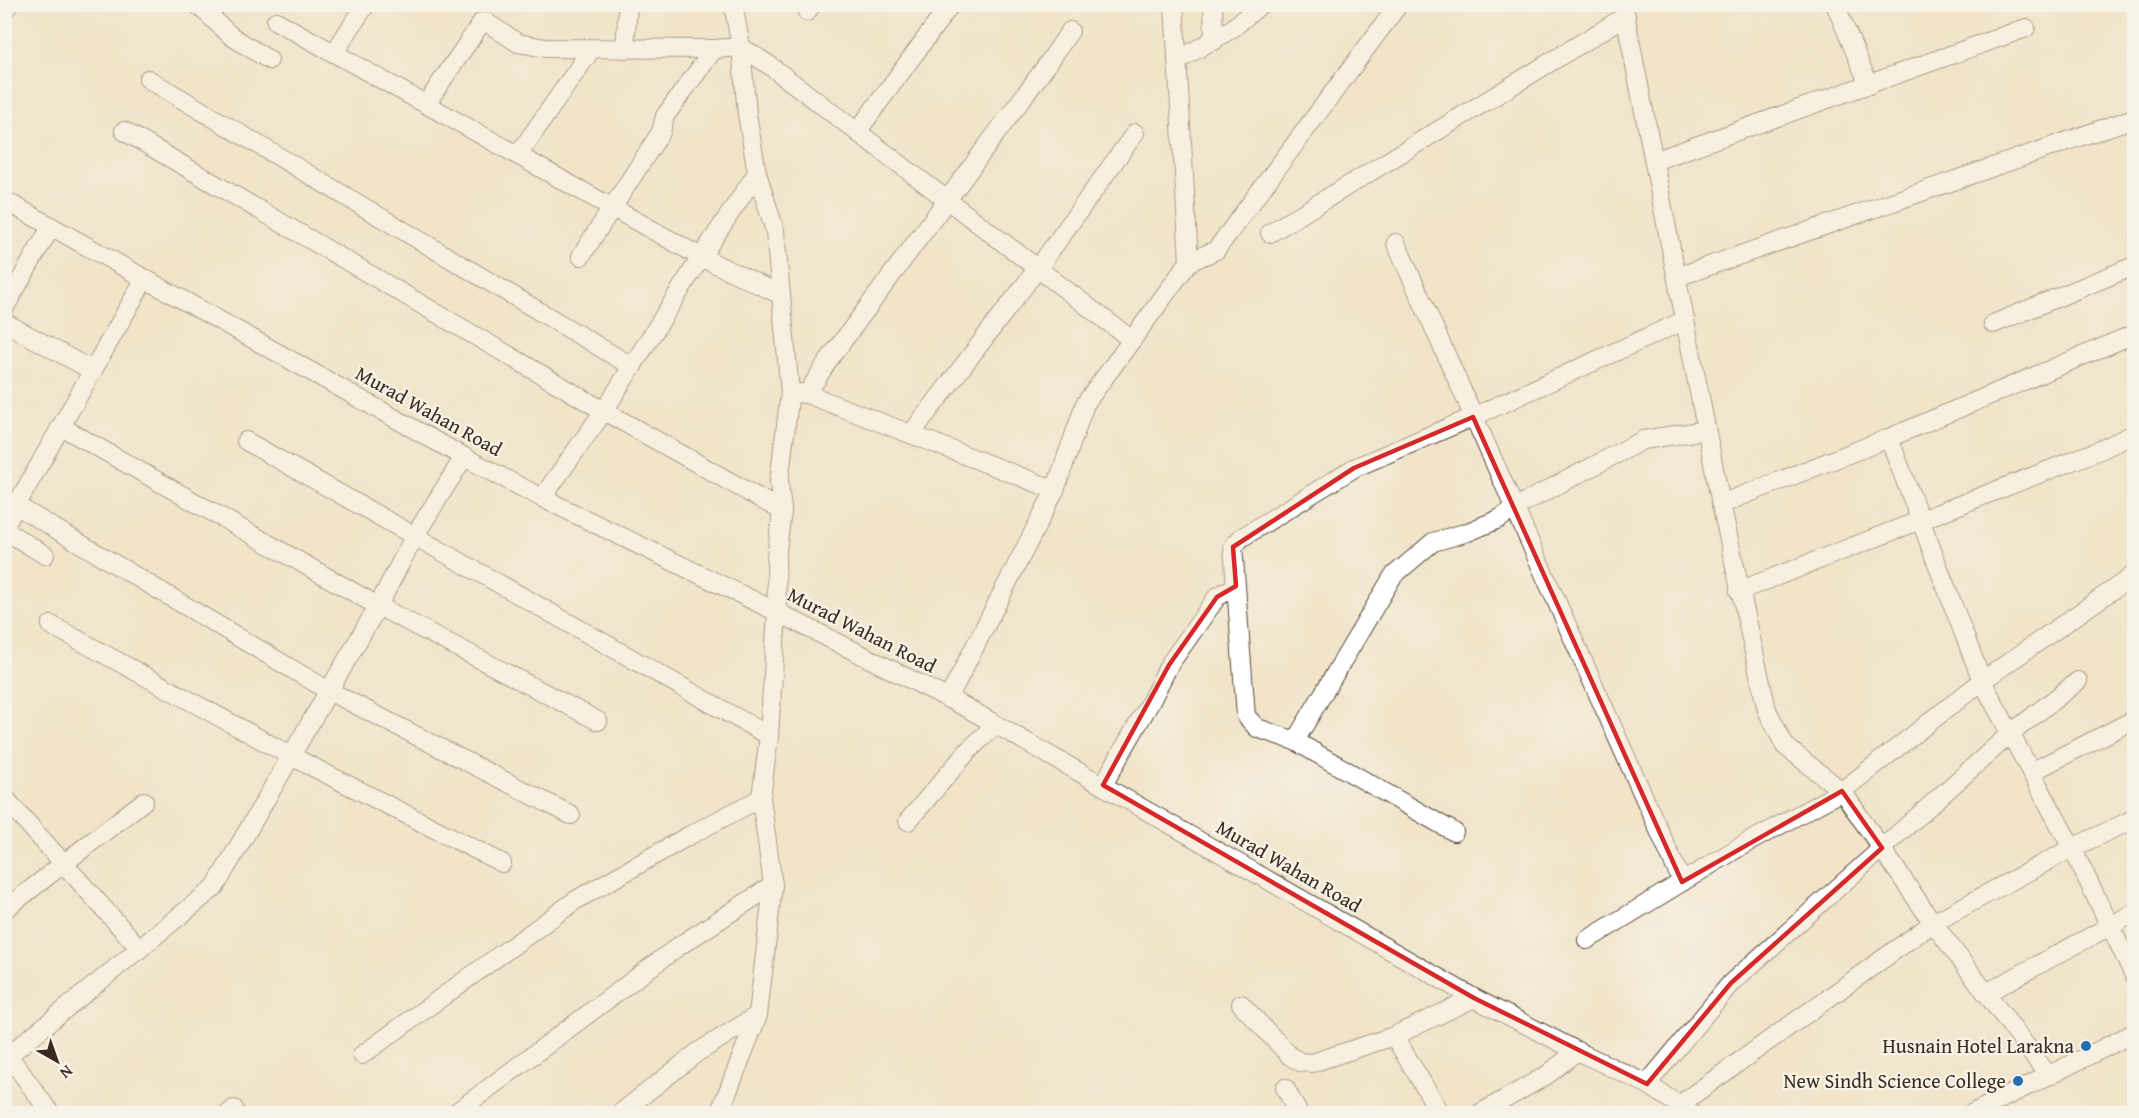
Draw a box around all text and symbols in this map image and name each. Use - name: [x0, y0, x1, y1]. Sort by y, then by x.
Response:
- street label: Murad Wahan Road: [351, 358, 508, 463]
- street label: Murad Wahan Road: [783, 579, 942, 680]
- street label: Murad Wahan Road: [1211, 812, 1368, 919]
- north arrow: [27, 1031, 87, 1091]
- place label: Husnain Hotel Larakna: [1883, 1031, 2075, 1060]
- marker: Husnain Hotel Larakna: [2079, 1039, 2093, 1053]
- text: N: [55, 1060, 78, 1085]
- place label: New Sindh Science College: [1783, 1066, 2006, 1095]
- marker: New Sindh Science College: [2011, 1074, 2025, 1088]

